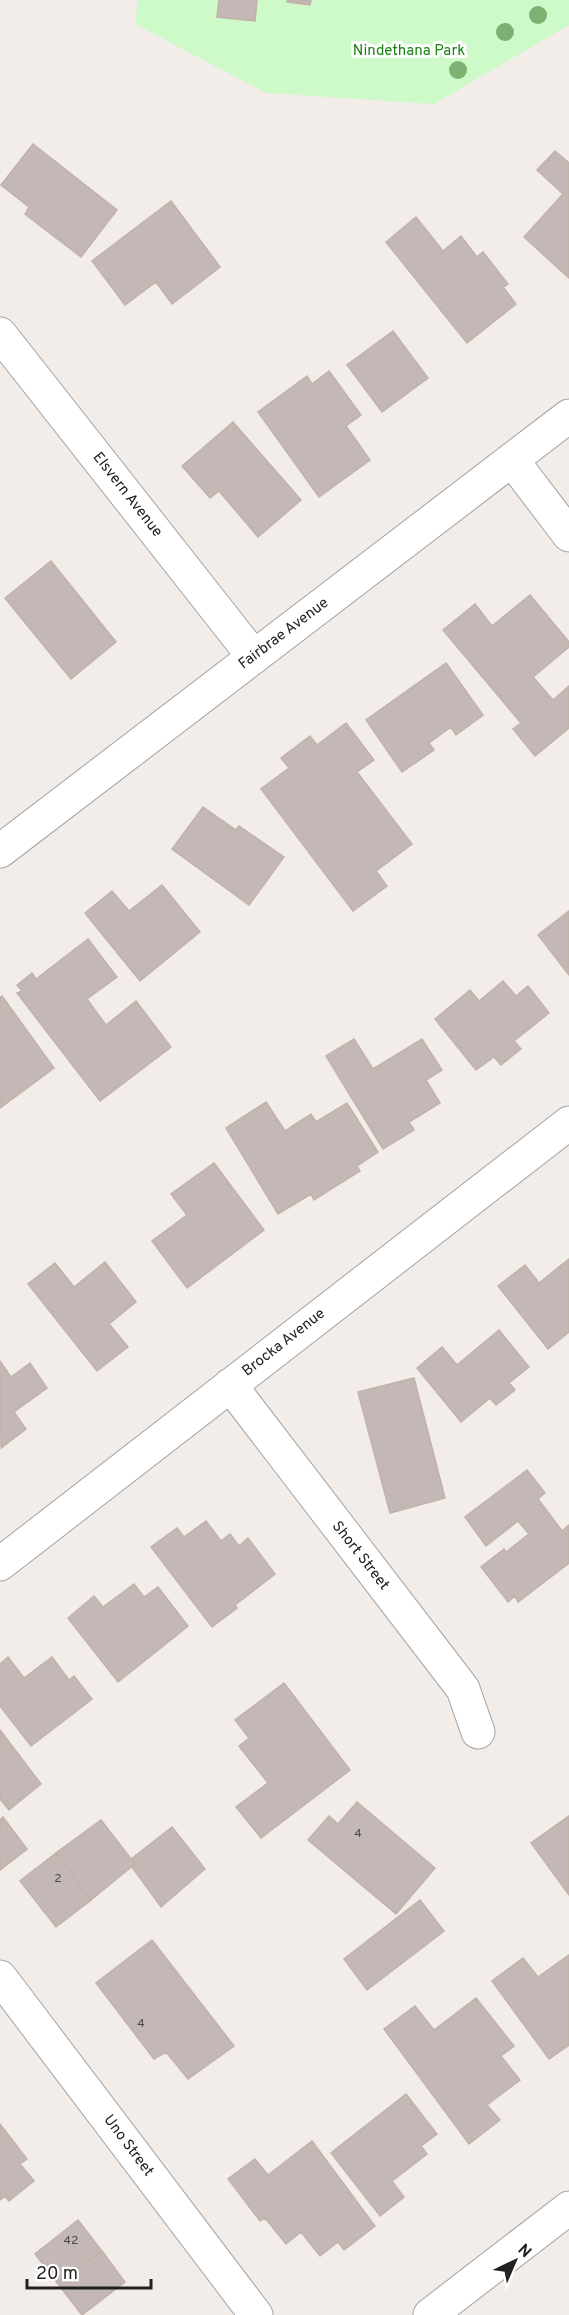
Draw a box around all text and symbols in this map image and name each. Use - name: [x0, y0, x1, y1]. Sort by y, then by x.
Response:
- park label: Nindethana Park: [353, 42, 465, 61]
- street label: Elsvern Avenue: [88, 449, 166, 541]
- street label: Fairbrae Avenue: [235, 594, 333, 674]
- street label: Brocka Avenue: [239, 1305, 329, 1381]
- street label: Short Street: [327, 1518, 393, 1594]
- house number: 4: [354, 1826, 362, 1842]
- house number: 2: [54, 1871, 62, 1887]
- house number: 4: [137, 2016, 145, 2032]
- street label: Uno Street: [99, 2111, 157, 2181]
- north arrow: [485, 2231, 545, 2291]
- house number: 42: [64, 2233, 78, 2249]
- text: N: [513, 2240, 535, 2263]
- scale bar: [27, 2252, 152, 2290]
- text: 20 m: [36, 2263, 78, 2286]

